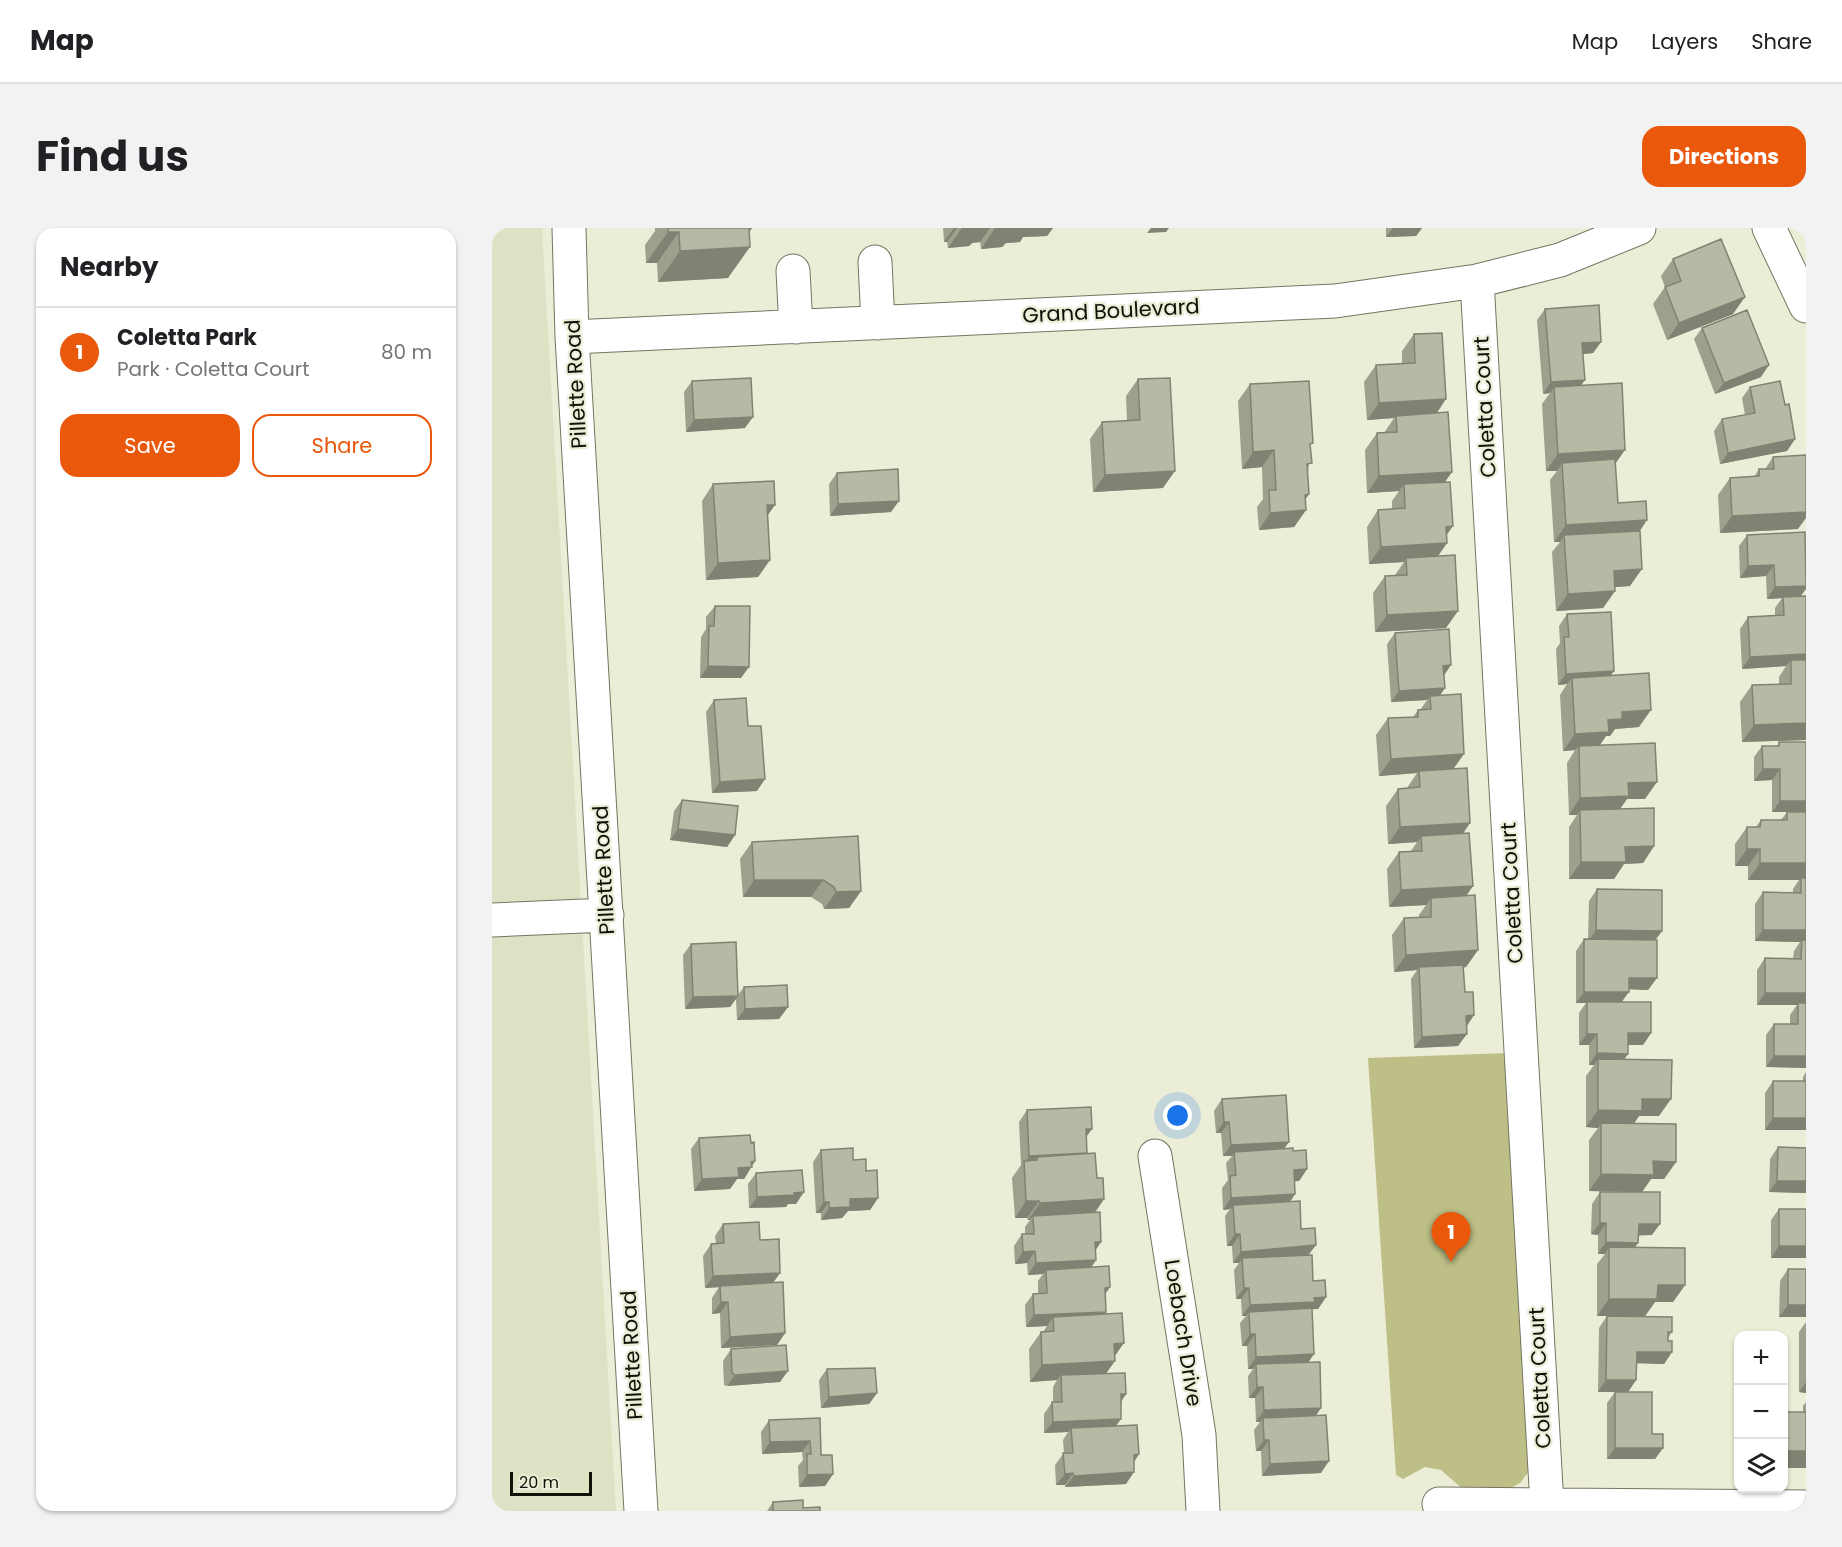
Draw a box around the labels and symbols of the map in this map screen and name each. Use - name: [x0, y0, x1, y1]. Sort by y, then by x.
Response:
- street label: Grand Boulevard: [1022, 291, 1200, 330]
- street label: Pillette Road: [558, 319, 593, 449]
- street label: Coletta Court: [1466, 336, 1503, 478]
- street label: Pillette Road: [586, 805, 621, 935]
- street label: Coletta Court: [1493, 822, 1530, 964]
- your location: [1163, 1101, 1192, 1130]
- pin: 1: [1432, 1212, 1470, 1262]
- street label: Loebach Drive: [1158, 1257, 1209, 1408]
- street label: Pillette Road: [614, 1290, 649, 1420]
- street label: Coletta Court: [1521, 1307, 1558, 1449]
- scale bar: [510, 1469, 592, 1496]

